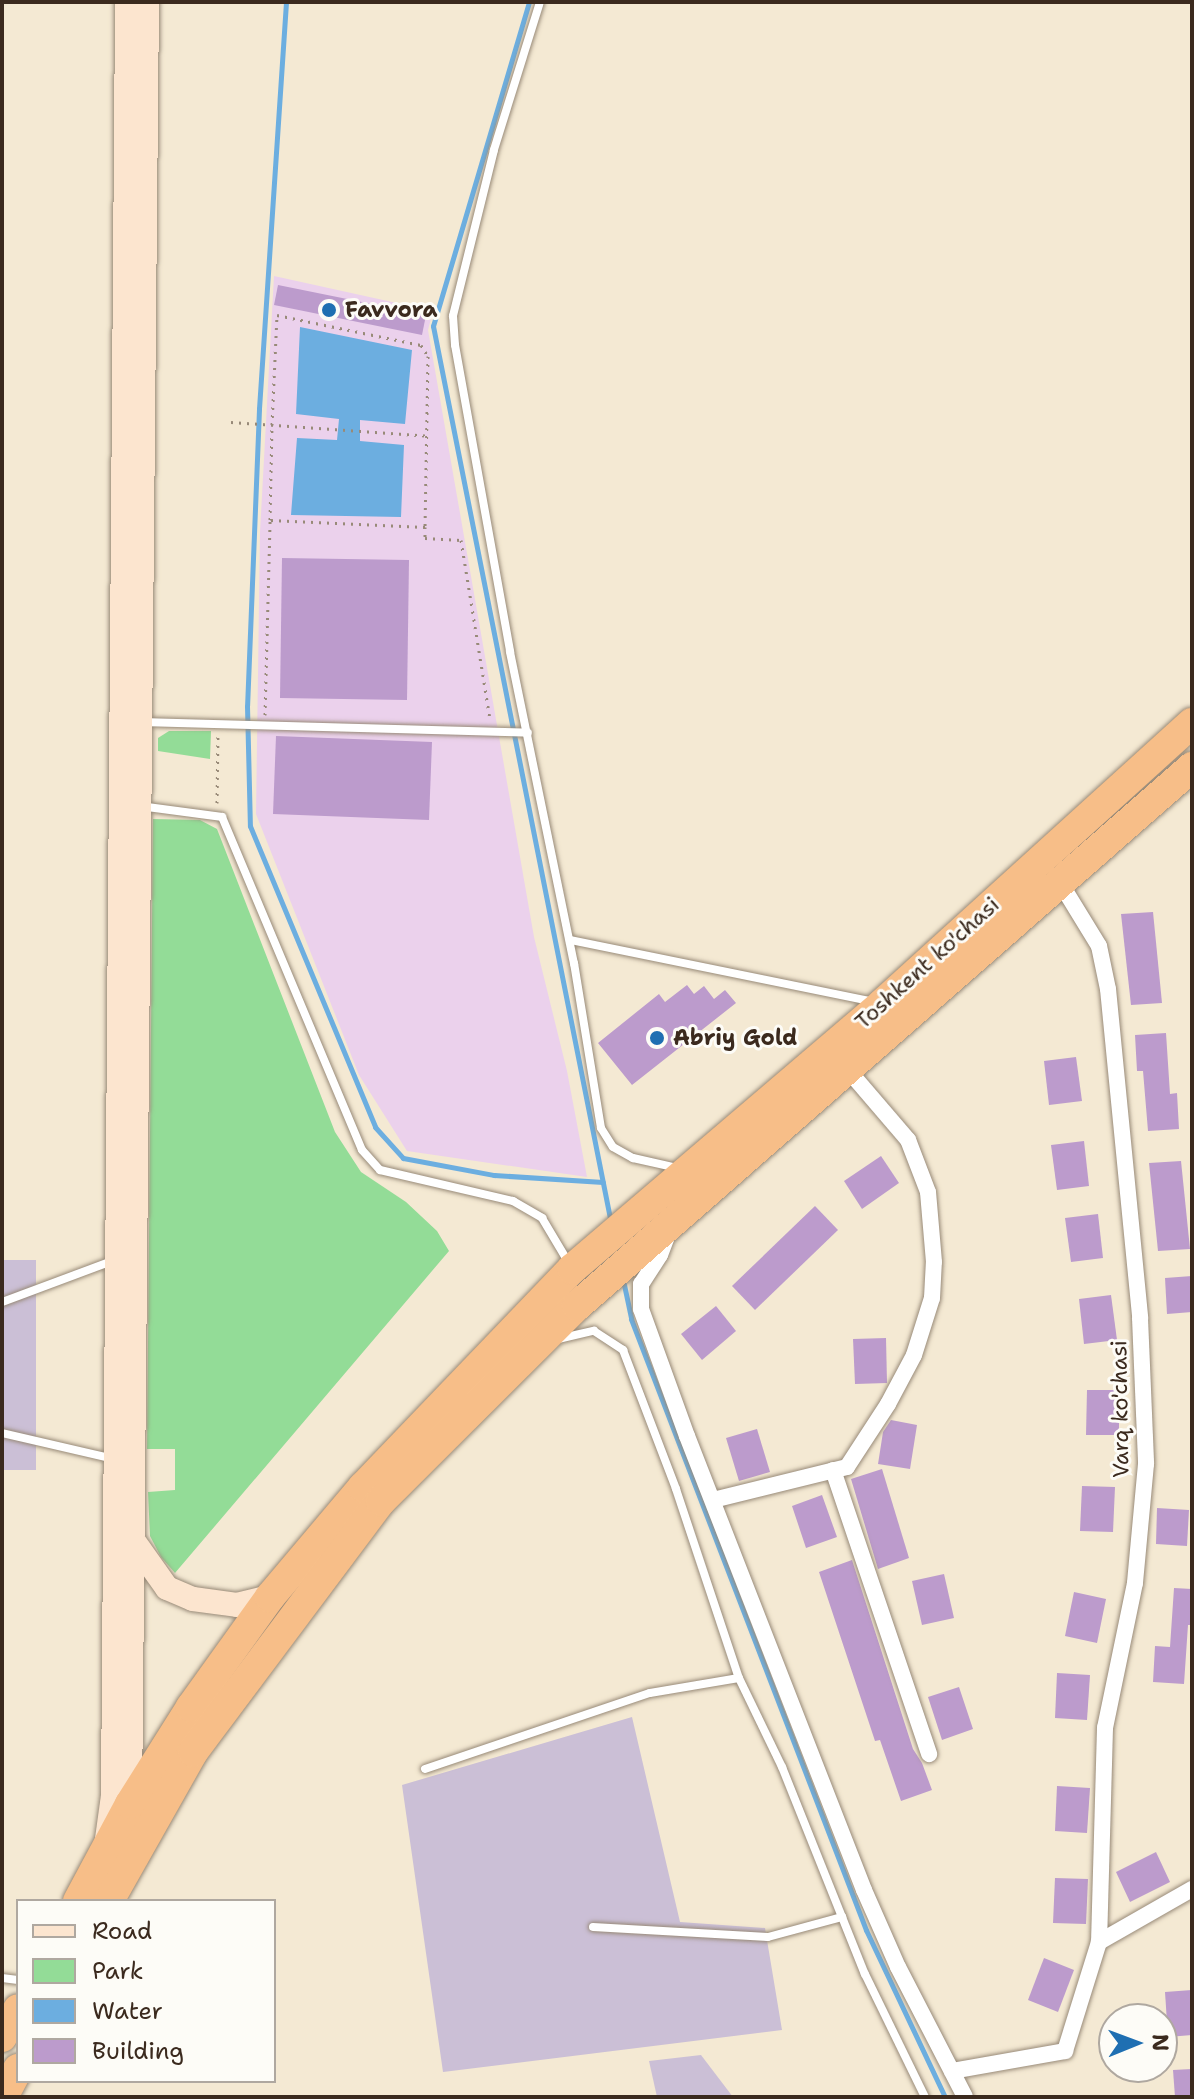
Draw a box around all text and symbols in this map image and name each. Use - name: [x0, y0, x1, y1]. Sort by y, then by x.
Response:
- place label: Favvora: [345, 297, 438, 323]
- marker: Favvora: [320, 301, 338, 319]
- street label: Toshkent ko'chasi: [849, 891, 1005, 1035]
- place label: Abriy Gold: [673, 1025, 797, 1051]
- marker: Abriy Gold: [648, 1029, 666, 1047]
- street label: Varq ko'chasi: [1106, 1340, 1134, 1478]
- legend: [16, 1899, 276, 2083]
- text: Road: [92, 1915, 152, 1947]
- text: Park: [92, 1955, 144, 1987]
- text: Water: [92, 1995, 163, 2027]
- north arrow: [1098, 2003, 1178, 2083]
- text: N: [1146, 2034, 1175, 2052]
- text: Building: [92, 2035, 184, 2067]

